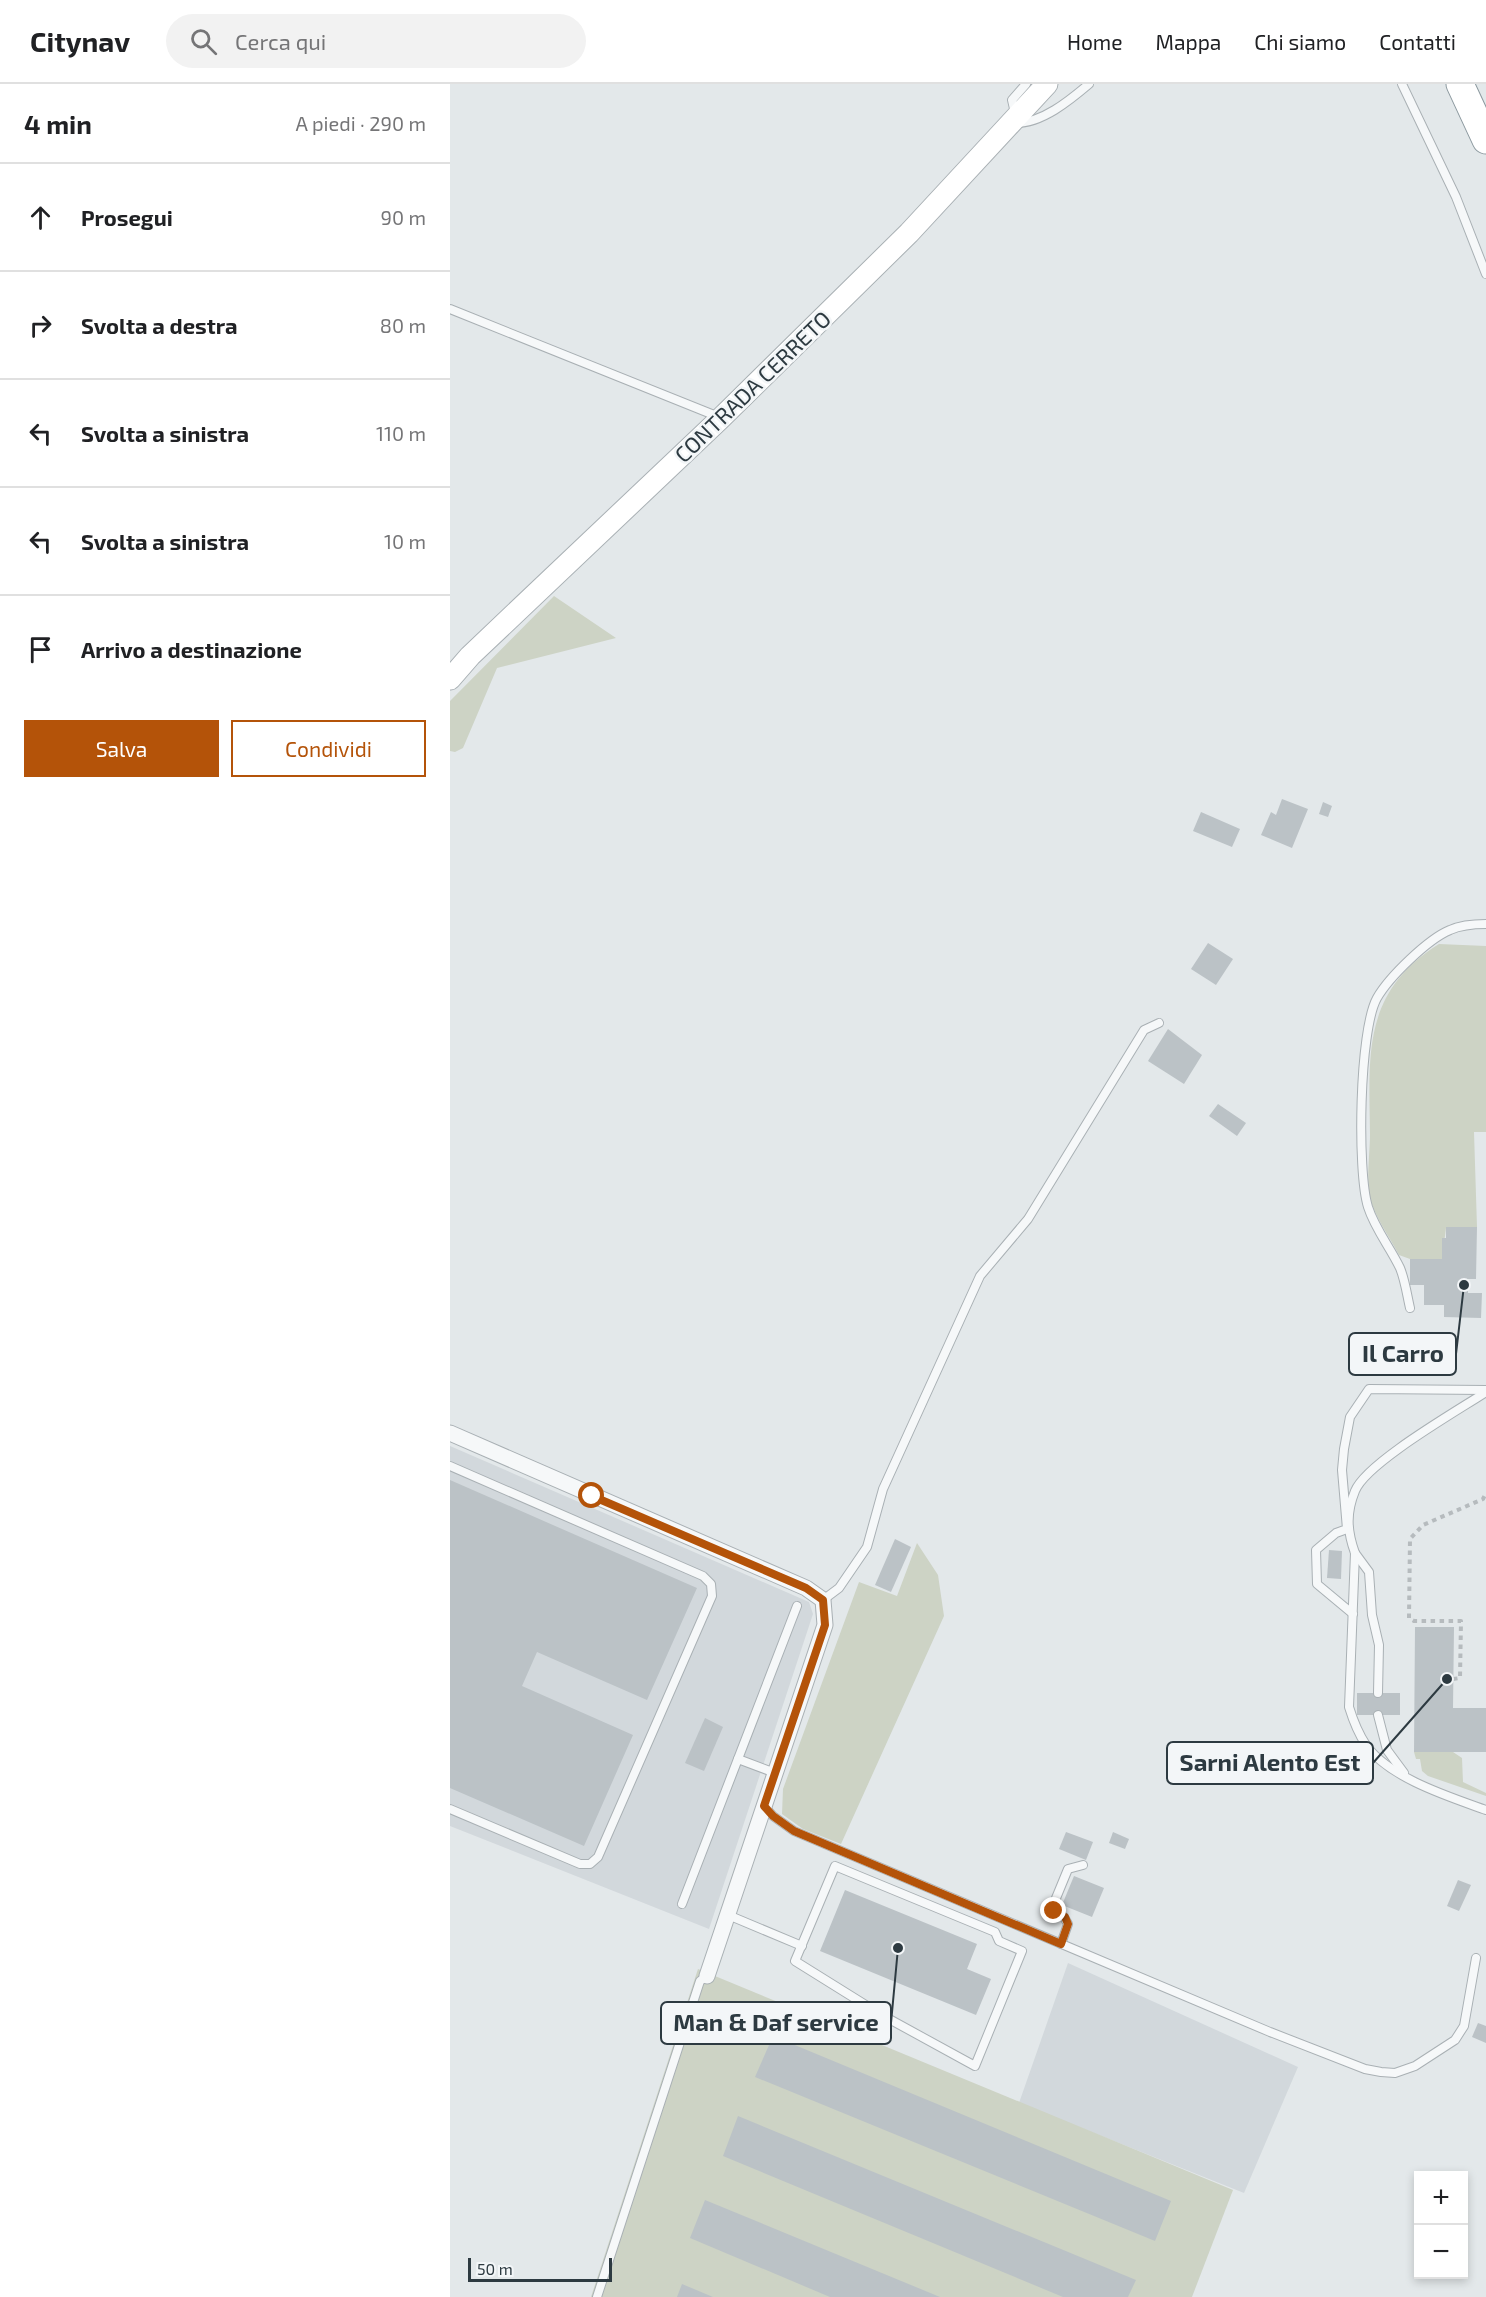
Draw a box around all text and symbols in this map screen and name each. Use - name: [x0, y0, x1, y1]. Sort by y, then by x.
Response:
- search box: [166, 14, 586, 68]
- text: Citynav: [30, 24, 130, 58]
- icon: search: [187, 25, 220, 58]
- text: Cerca qui: [235, 28, 326, 54]
- text: Home: [1067, 29, 1123, 54]
- text: Mappa: [1156, 29, 1221, 54]
- text: Chi siamo: [1254, 29, 1346, 54]
- text: Contatti: [1379, 29, 1456, 54]
- text: 4 min: [24, 108, 92, 139]
- text: A piedi · 290 m: [296, 111, 426, 135]
- icon: ahead: [24, 201, 57, 234]
- text: Prosegui: [81, 204, 173, 230]
- text: 90 m: [381, 205, 426, 229]
- street label: CONTRADA CERRETO: [669, 305, 835, 467]
- icon: right: [24, 309, 57, 342]
- text: Svolta a destra: [81, 312, 238, 338]
- text: 80 m: [380, 313, 426, 337]
- icon: left: [24, 417, 57, 450]
- text: Svolta a sinistra: [81, 420, 249, 446]
- text: 110 m: [376, 421, 426, 445]
- icon: left: [24, 525, 57, 558]
- text: Svolta a sinistra: [81, 528, 249, 554]
- text: 10 m: [384, 529, 426, 553]
- icon: arrive: [24, 633, 57, 666]
- text: Arrivo a destinazione: [81, 636, 302, 662]
- button: Salva: [24, 720, 219, 777]
- button: Condividi: [231, 720, 426, 777]
- callout: Il Carro: [1349, 1333, 1456, 1375]
- text: Il Carro: [1362, 1338, 1444, 1367]
- route start: [578, 1482, 604, 1508]
- callout: Sarni Alento Est: [1167, 1742, 1373, 1784]
- text: Sarni Alento Est: [1180, 1747, 1361, 1776]
- route end: [1040, 1897, 1066, 1923]
- callout: Man & Daf service: [661, 2002, 891, 2044]
- text: Man & Daf service: [673, 2007, 879, 2036]
- map controls: [1414, 2171, 1468, 2279]
- button: +: [1414, 2171, 1468, 2225]
- button: −: [1414, 2225, 1468, 2279]
- scale bar: [468, 2255, 612, 2282]
- text: 50 m: [477, 2259, 513, 2278]

